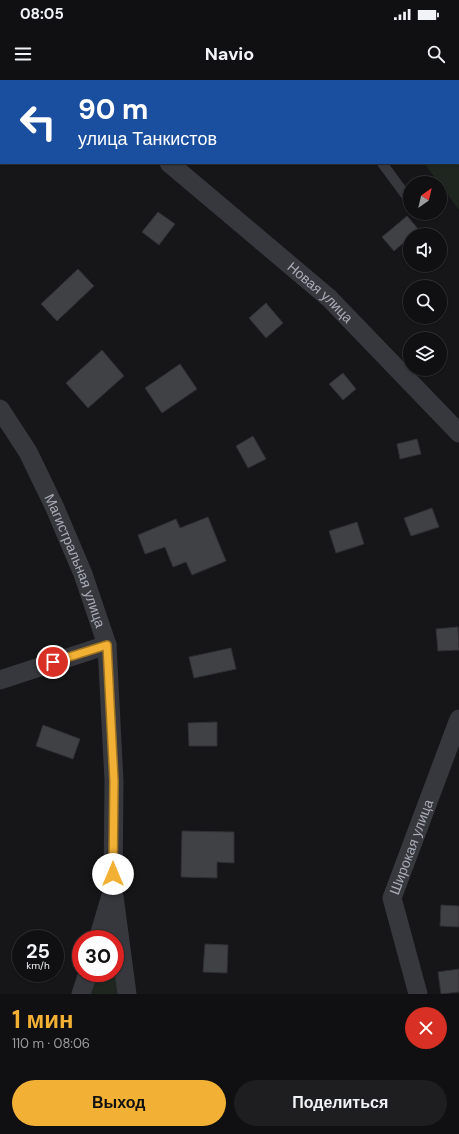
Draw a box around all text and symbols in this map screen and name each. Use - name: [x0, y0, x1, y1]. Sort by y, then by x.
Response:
- text: 08:05: [20, 4, 64, 24]
- text: Navio: [205, 42, 254, 66]
- icon: menu: [12, 43, 34, 65]
- icon: search: [425, 43, 447, 65]
- text: 90 m: [78, 91, 148, 128]
- icon: left: [12, 96, 64, 148]
- text: улица Танкистов: [78, 127, 217, 151]
- north arrow: [403, 176, 447, 220]
- map controls: [403, 176, 447, 376]
- button: sound: [403, 228, 447, 272]
- street label: Новая улица: [284, 258, 357, 327]
- button: search: [403, 280, 447, 324]
- button: layers: [403, 332, 447, 376]
- street label: Магистральная улица: [41, 491, 110, 630]
- pin: [36, 645, 70, 679]
- icon: arrive: [42, 651, 64, 673]
- street label: Широкая улица: [385, 797, 437, 897]
- position arrow: [92, 853, 134, 895]
- speed limit sign: 30: [72, 930, 124, 982]
- text: 25: [26, 938, 50, 964]
- text: km/h: [26, 959, 50, 972]
- text: 1 мин: [12, 1004, 73, 1035]
- button: close: [405, 1007, 447, 1049]
- text: 110 m · 08:06: [12, 1035, 90, 1052]
- button: Выход: [12, 1080, 226, 1126]
- button: Поделиться: [234, 1080, 447, 1126]

